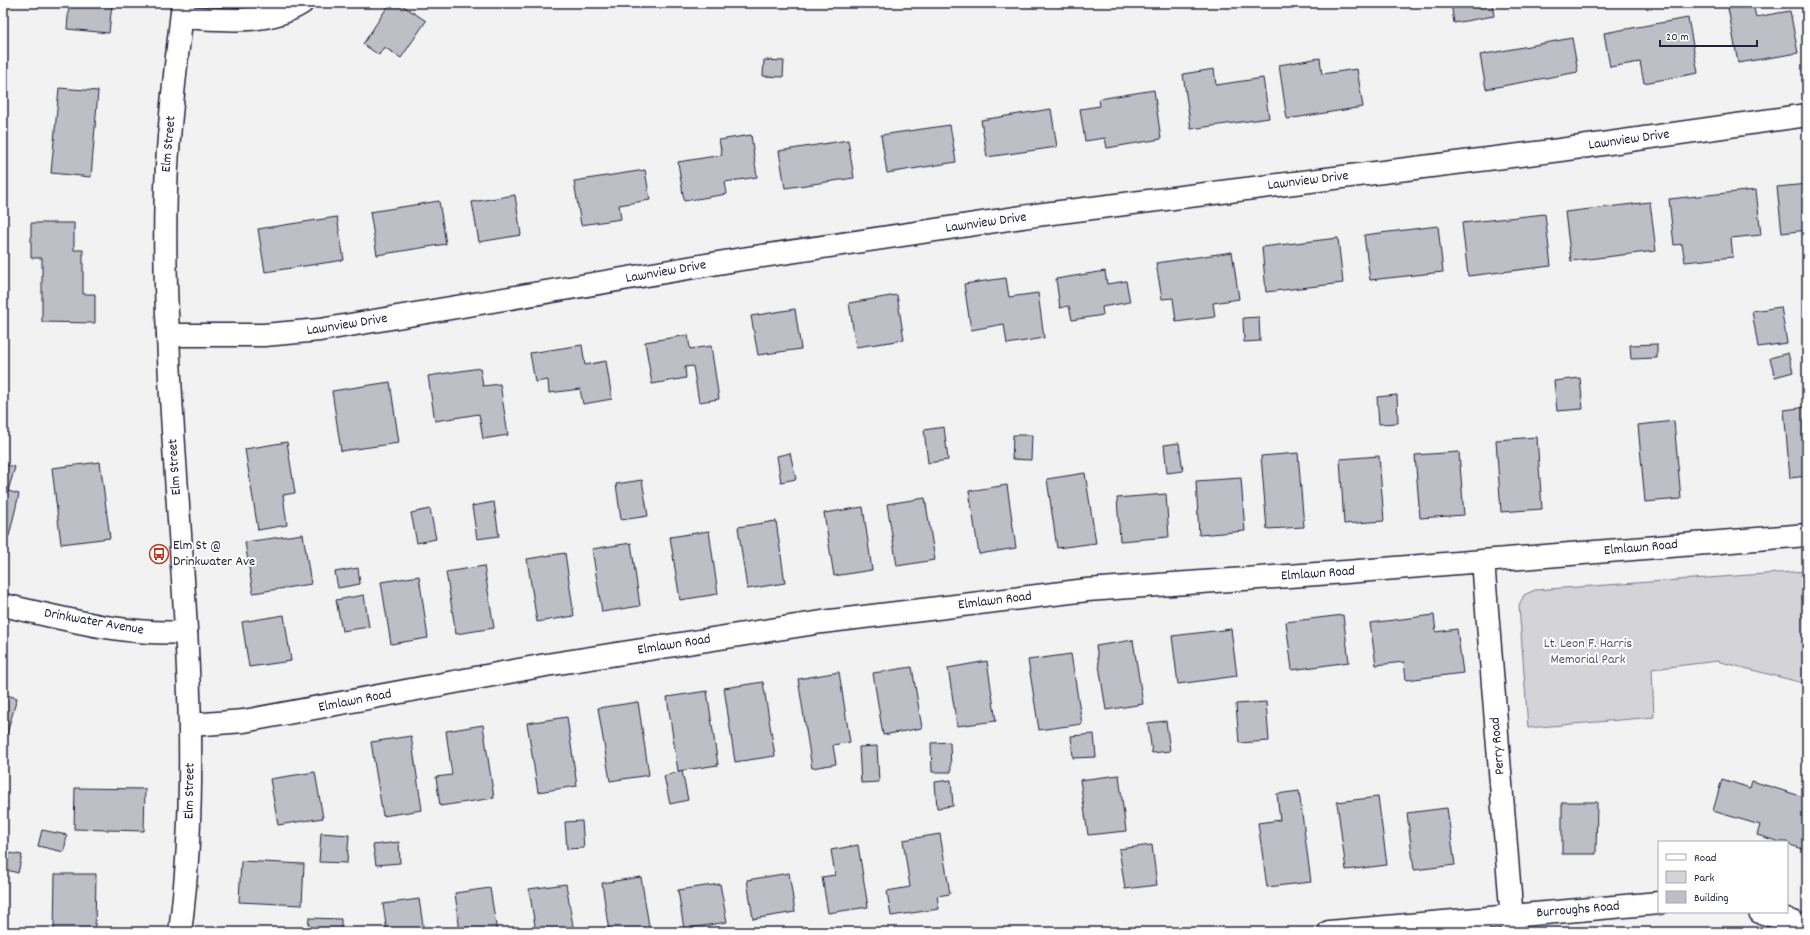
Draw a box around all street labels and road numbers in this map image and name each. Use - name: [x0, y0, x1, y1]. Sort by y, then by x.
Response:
- street label: Elm Street: [157, 115, 181, 173]
- street label: Lawnview Drive: [1587, 124, 1671, 156]
- street label: Lawnview Drive: [1266, 166, 1350, 196]
- street label: Lawnview Drive: [944, 207, 1028, 239]
- street label: Lawnview Drive: [624, 255, 708, 289]
- street label: Lawnview Drive: [305, 309, 389, 341]
- street label: Elm Street: [163, 438, 187, 496]
- street label: Elmlawn Road: [1603, 535, 1679, 561]
- street label: Elmlawn Road: [1280, 561, 1356, 587]
- street label: Elmlawn Road: [957, 587, 1033, 615]
- street label: Drinkwater Avenue: [43, 603, 145, 641]
- street label: Elmlawn Road: [636, 629, 712, 661]
- street label: Elmlawn Road: [317, 684, 393, 718]
- street label: Perry Road: [1486, 716, 1510, 776]
- street label: Elm Street: [180, 763, 200, 819]
- street label: Burroughs Road: [1536, 896, 1620, 924]

